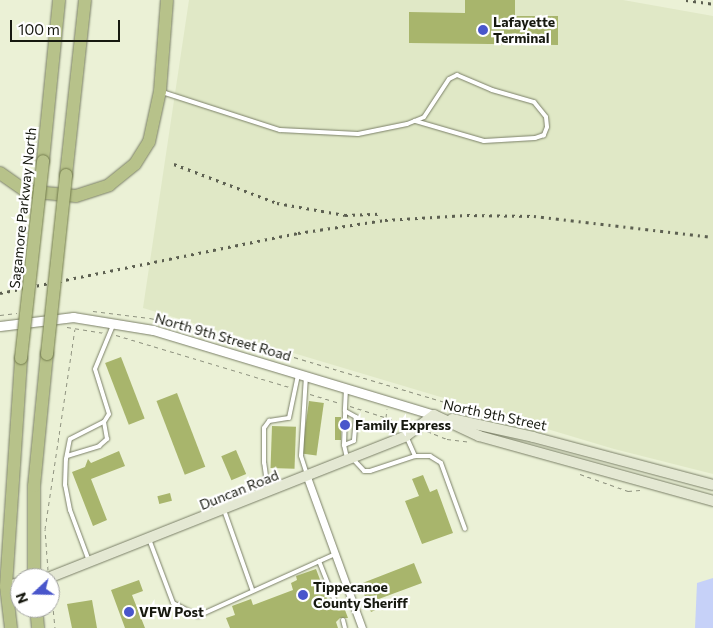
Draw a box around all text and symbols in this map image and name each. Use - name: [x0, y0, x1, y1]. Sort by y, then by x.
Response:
- scale bar: [12, 10, 122, 42]
- place label: Lafayette Terminal: [493, 14, 555, 46]
- text: 100 m: [18, 20, 60, 38]
- marker: Lafayette Terminal: [477, 24, 489, 36]
- street label: Sagamore Parkway North: [6, 127, 40, 289]
- street label: North 9th Street Road: [153, 310, 293, 364]
- street label: North 9th Street: [442, 396, 548, 434]
- place label: Family Express: [355, 417, 451, 433]
- marker: Family Express: [339, 419, 351, 431]
- street label: Duncan Road: [197, 467, 281, 513]
- north arrow: [10, 568, 60, 618]
- place label: Tippecanoe County Sheriff: [313, 579, 408, 612]
- marker: Tippecanoe County Sheriff: [297, 589, 309, 601]
- text: N: [12, 590, 31, 606]
- place label: VFW Post: [139, 604, 204, 620]
- marker: VFW Post: [123, 606, 135, 618]

